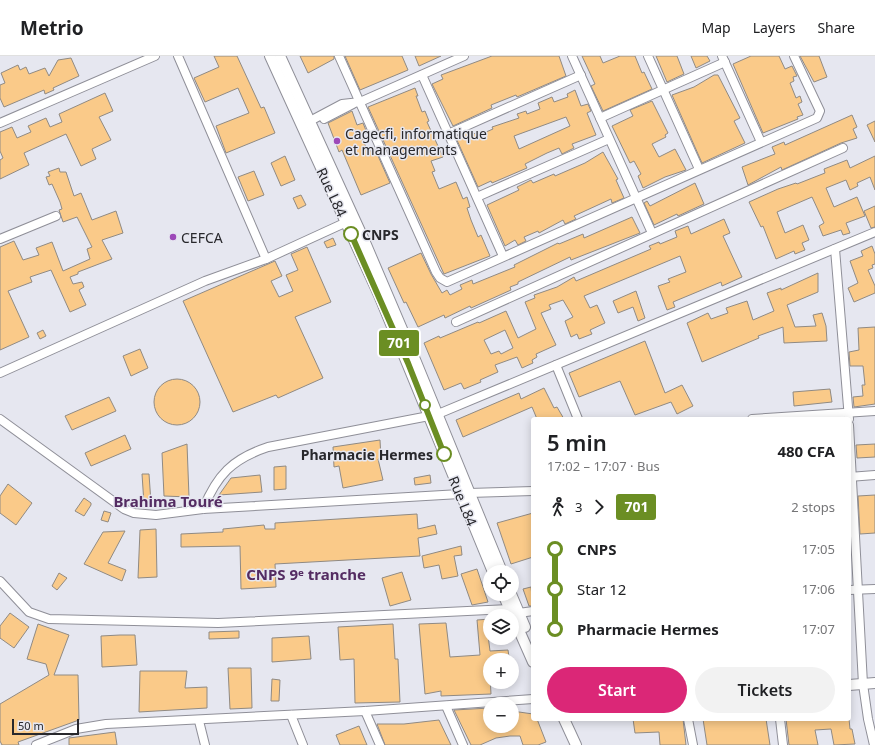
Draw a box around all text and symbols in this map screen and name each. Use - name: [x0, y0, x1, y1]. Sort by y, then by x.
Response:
- text: Metrio: [20, 15, 84, 41]
- text: Map: [702, 18, 731, 37]
- text: Layers: [753, 18, 795, 37]
- text: Share: [817, 18, 855, 37]
- place label: Cagecfi, informatique et managements: [345, 124, 487, 159]
- marker: Cagecfi, informatique et managements: [332, 136, 342, 146]
- street label: Rue L84: [312, 164, 352, 220]
- place label: CNPS: [362, 225, 399, 244]
- marker: CNPS: [343, 226, 359, 242]
- place label: CEFCA: [181, 228, 223, 247]
- marker: CEFCA: [168, 232, 178, 242]
- line badge: 701: [376, 330, 422, 356]
- text: 701: [387, 333, 411, 352]
- unlabelled marker: [419, 399, 431, 411]
- text: 5 min: [547, 427, 607, 457]
- text: 480 CFA: [777, 441, 835, 461]
- place label: Pharmacie Hermes: [301, 445, 433, 464]
- marker: Pharmacie Hermes: [436, 446, 452, 462]
- text: 17:02 – 17:07 · Bus: [547, 457, 660, 475]
- street label: Rue L84: [444, 473, 482, 529]
- district label: Brahima Touré: [113, 491, 223, 511]
- icon: walk: [547, 496, 569, 518]
- icon: forward: [588, 496, 610, 518]
- text: 701: [624, 497, 648, 516]
- text: 3: [575, 498, 582, 516]
- text: 2 stops: [791, 498, 835, 516]
- text: CNPS: [577, 539, 616, 559]
- text: 17:05: [802, 540, 835, 558]
- district label: CNPS 9ᵉ tranche: [246, 564, 366, 584]
- map controls: [483, 565, 519, 733]
- button: locate: [483, 565, 519, 601]
- text: Star 12: [577, 579, 626, 599]
- text: 17:06: [802, 580, 835, 598]
- button: layers: [483, 609, 519, 645]
- text: Pharmacie Hermes: [577, 619, 719, 639]
- text: 17:07: [802, 620, 835, 638]
- button: +: [483, 653, 519, 689]
- button: Start: [547, 667, 687, 713]
- button: Tickets: [695, 667, 835, 713]
- button: −: [483, 697, 519, 733]
- scale bar: [12, 717, 79, 736]
- text: 50 m: [18, 718, 44, 733]

